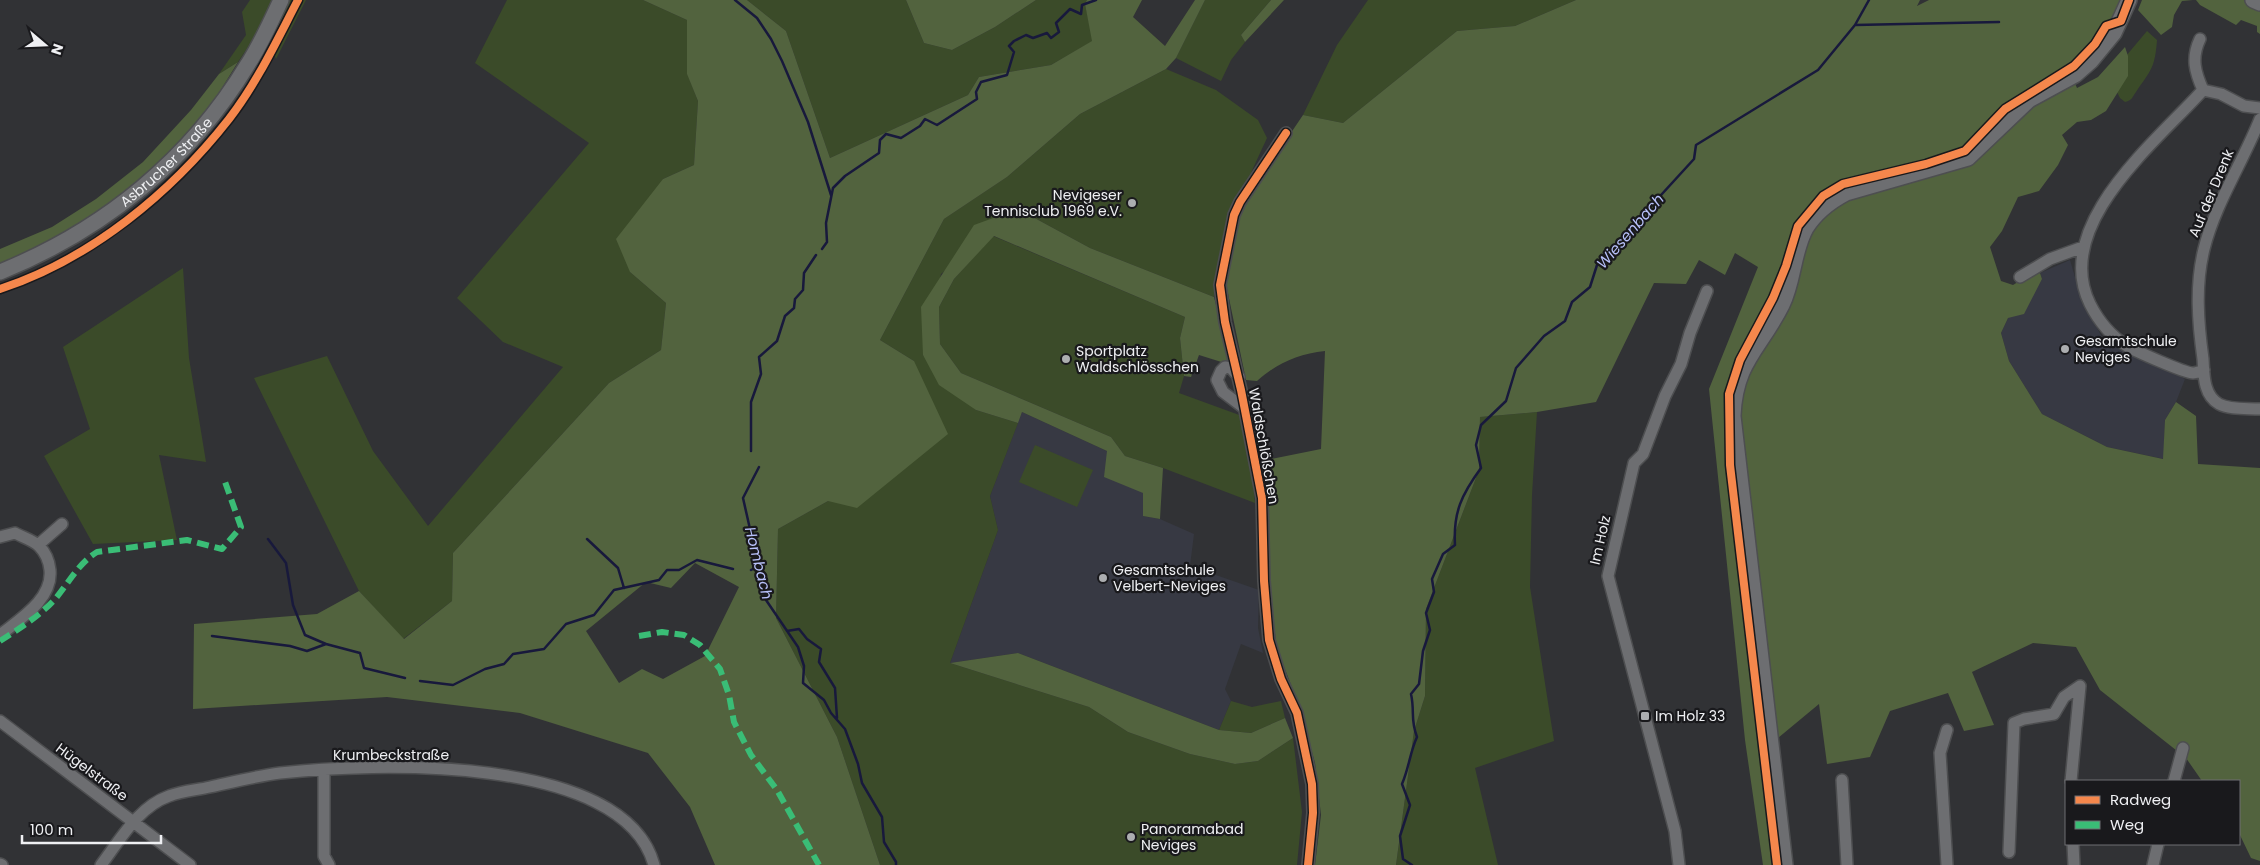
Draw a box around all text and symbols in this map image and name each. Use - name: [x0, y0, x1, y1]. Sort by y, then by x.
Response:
- north arrow: [20, 20, 70, 70]
- text: N: [46, 41, 68, 57]
- street label: Asbrucher Straße: [116, 113, 217, 212]
- street label: Auf der Drenk: [2183, 145, 2239, 240]
- place label: Nevigeser Tennisclub 1969 e.V.: [984, 185, 1122, 221]
- water label: Wiesenbach: [1591, 189, 1669, 273]
- marker: Nevigeser Tennisclub 1969 e.V.: [1126, 197, 1138, 209]
- place label: Gesamtschule Neviges: [2075, 331, 2177, 367]
- place label: Sportplatz Waldschlösschen: [1076, 341, 1199, 377]
- marker: Gesamtschule Neviges: [2059, 343, 2071, 355]
- marker: Sportplatz Waldschlösschen: [1060, 353, 1072, 365]
- street label: Waldschlößchen: [1244, 386, 1284, 506]
- street label: Im Holz: [1585, 513, 1615, 567]
- water label: Hombach: [740, 524, 778, 602]
- place label: Gesamtschule Velbert-Neviges: [1113, 560, 1226, 596]
- marker: Gesamtschule Velbert-Neviges: [1097, 572, 1109, 584]
- place label: Im Holz 33: [1655, 706, 1725, 726]
- marker: Im Holz 33: [1639, 710, 1651, 722]
- street label: Hügelstraße: [52, 738, 132, 806]
- street label: Krumbeckstraße: [333, 745, 449, 765]
- legend: [2065, 780, 2240, 845]
- text: Radweg: [2110, 789, 2171, 810]
- scale bar: [22, 812, 161, 844]
- text: Weg: [2110, 814, 2144, 835]
- text: 100 m: [30, 819, 73, 840]
- place label: Panoramabad Neviges: [1141, 819, 1243, 855]
- marker: Panoramabad Neviges: [1125, 831, 1137, 843]

